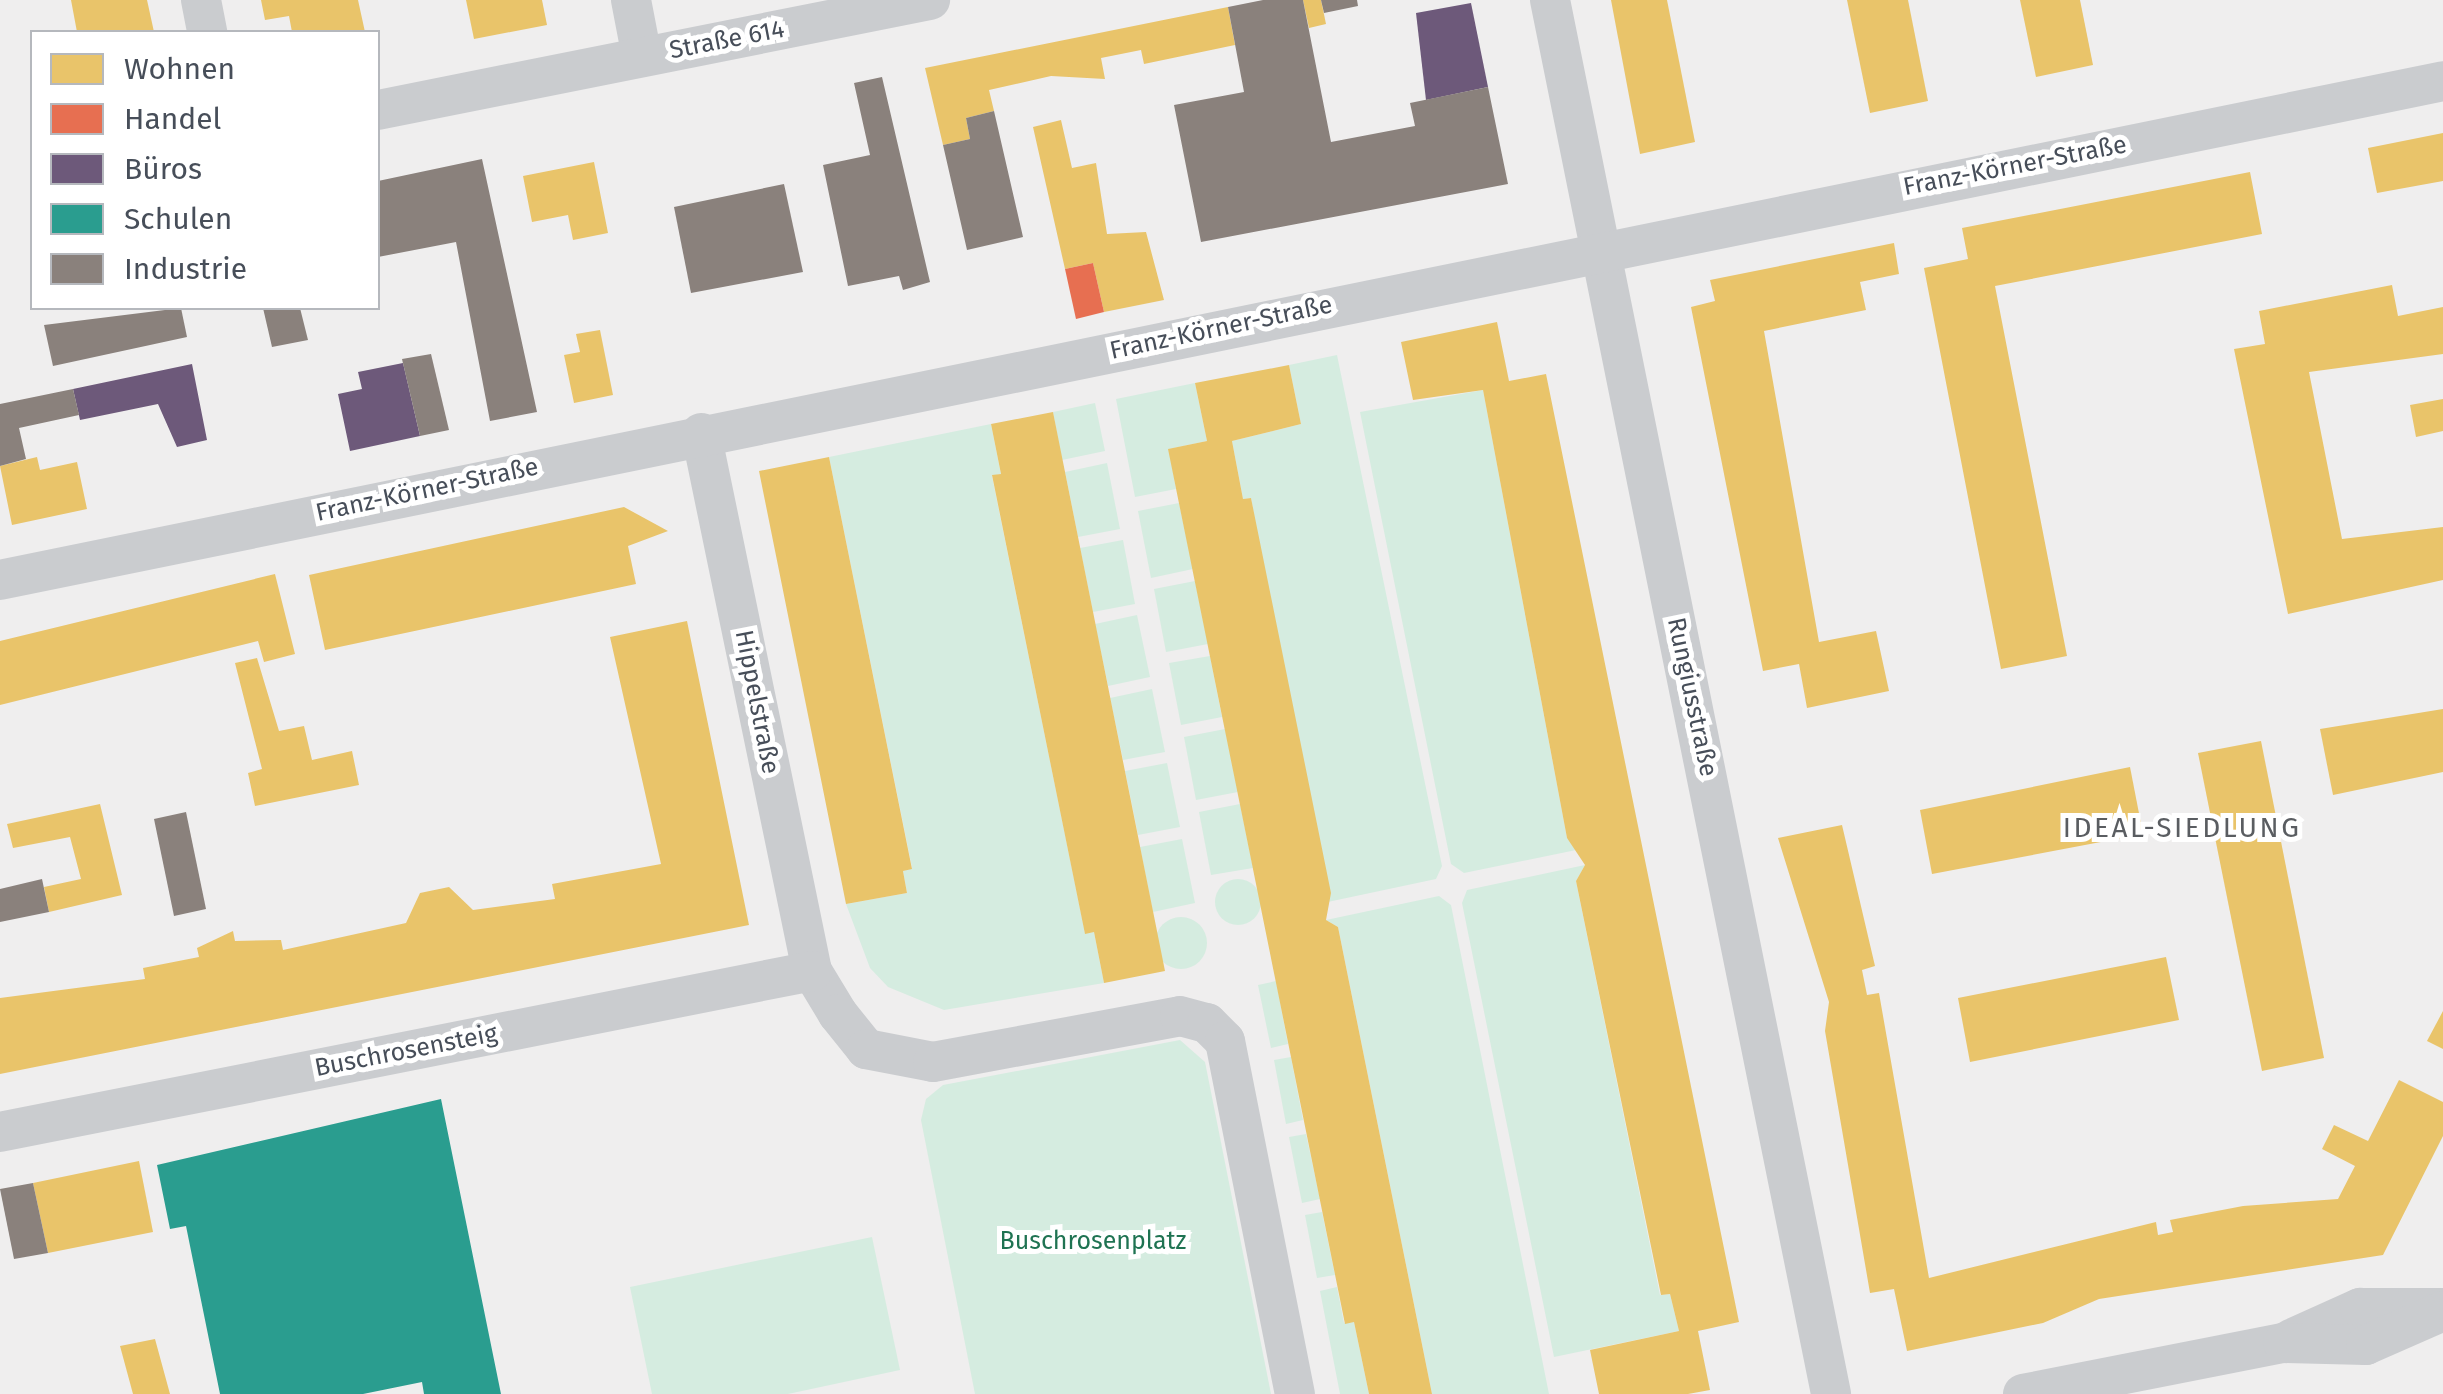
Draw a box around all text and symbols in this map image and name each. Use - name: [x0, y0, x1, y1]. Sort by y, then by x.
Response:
- street label: Straße 614: [667, 14, 787, 66]
- legend: [30, 30, 380, 310]
- text: Wohnen: [124, 51, 235, 87]
- text: Handel: [124, 101, 221, 137]
- street label: Franz-Körner-Straße: [1901, 130, 2129, 202]
- text: Büros: [124, 151, 202, 187]
- text: Schulen: [124, 201, 232, 237]
- text: Industrie: [124, 251, 247, 287]
- street label: Franz-Körner-Straße: [1107, 290, 1335, 366]
- street label: Franz-Körner-Straße: [313, 452, 541, 528]
- street label: Rungiusstraße: [1660, 615, 1724, 779]
- street label: Hippelstraße: [728, 627, 786, 777]
- district label: IDEAL-SIEDLUNG: [2063, 811, 2301, 845]
- street label: Buschrosensteig: [312, 1019, 500, 1083]
- park label: Buschrosenplatz: [999, 1226, 1187, 1256]

